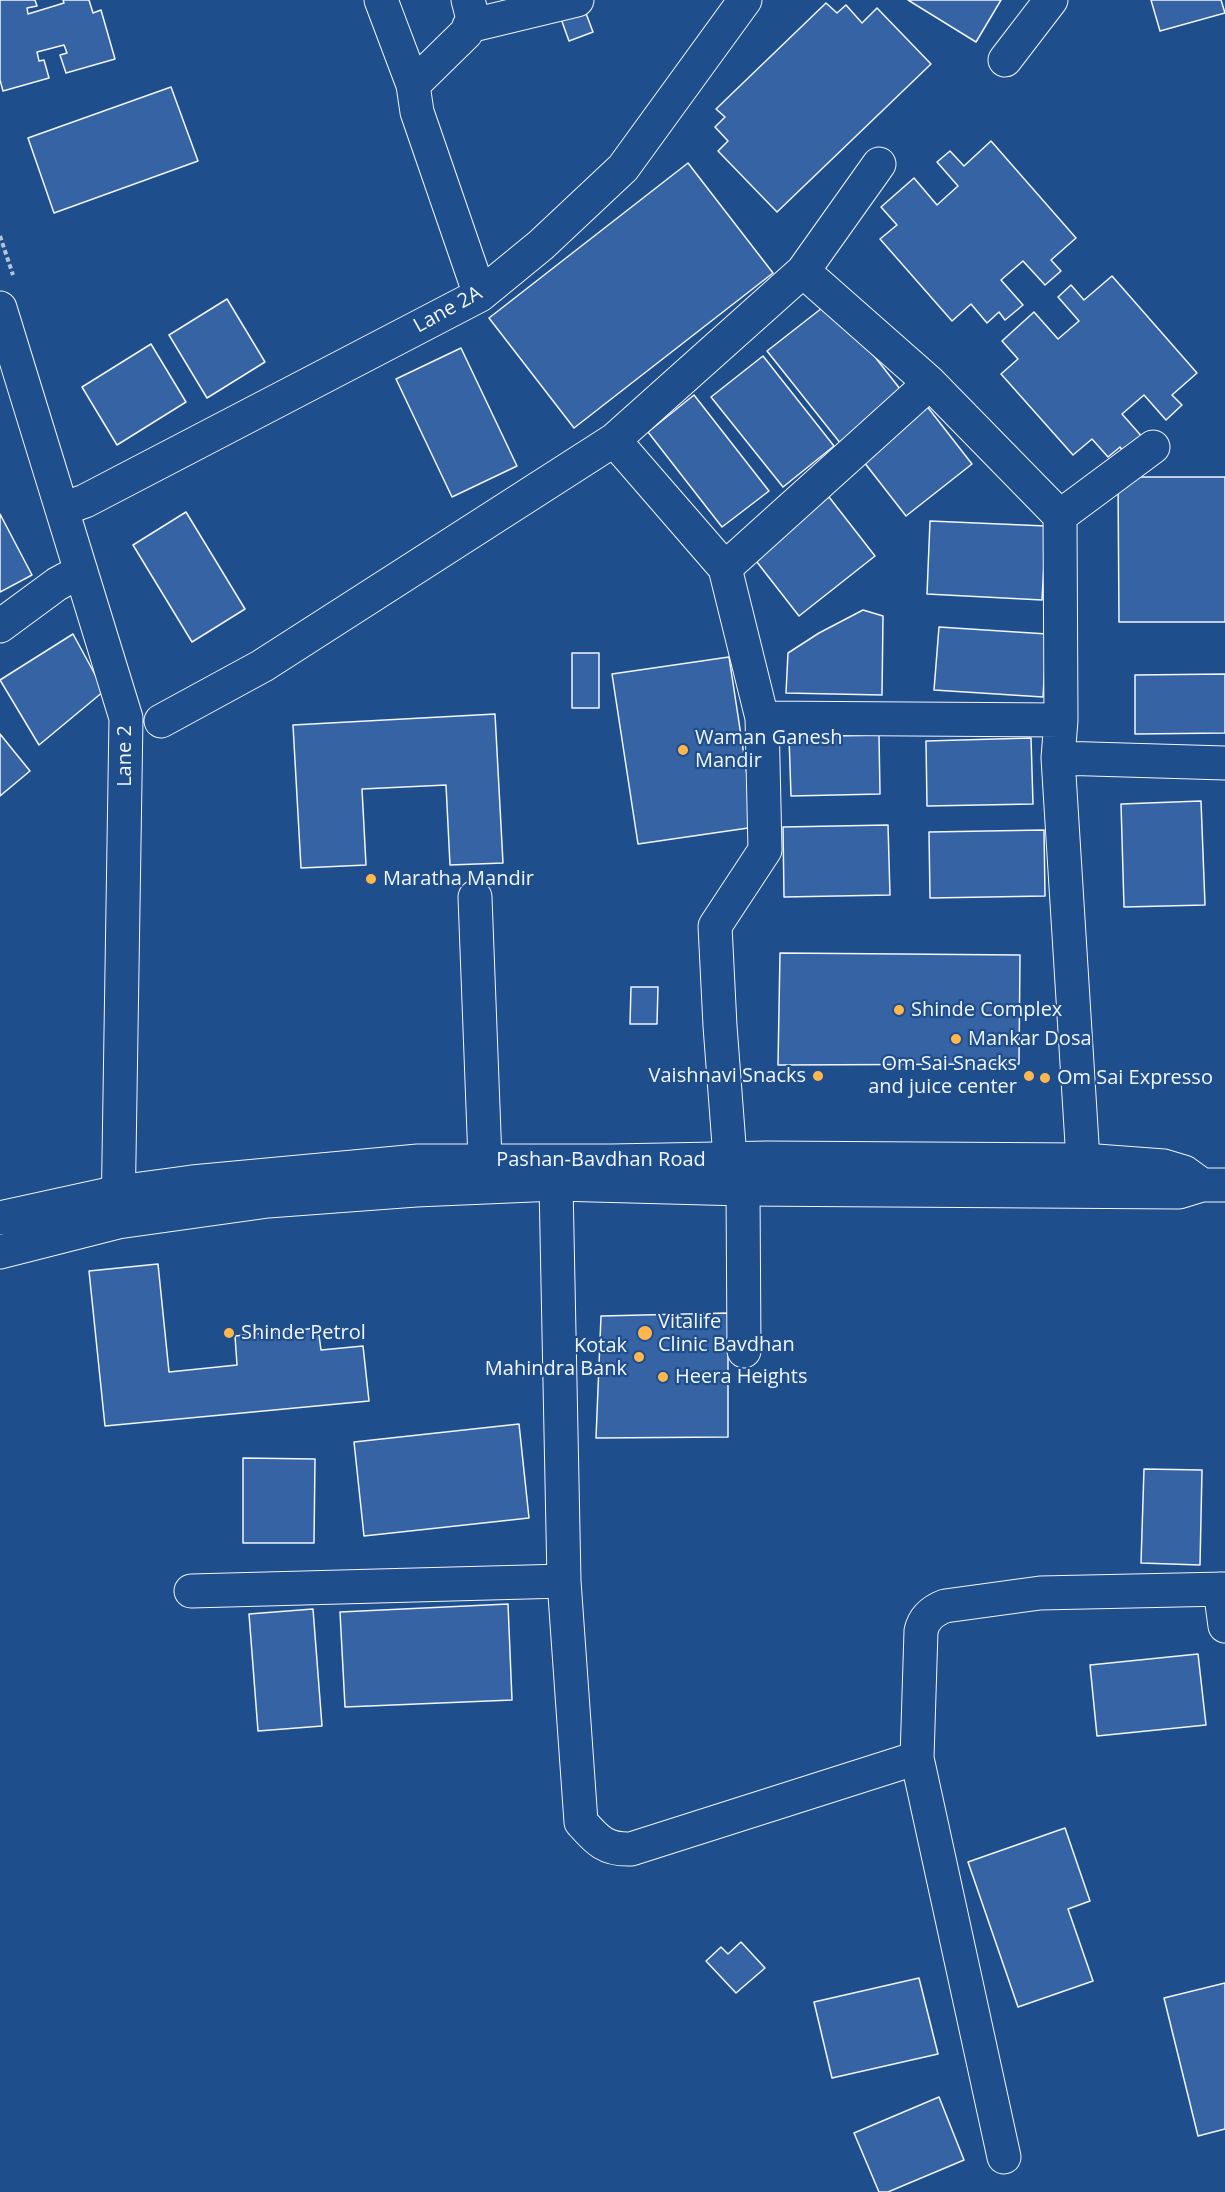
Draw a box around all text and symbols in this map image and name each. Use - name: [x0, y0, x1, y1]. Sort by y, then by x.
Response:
- street label: Lane 2A: [410, 281, 486, 339]
- street label: Lane 2: [113, 725, 137, 787]
- place label: Waman Ganesh Mandir: [695, 726, 843, 773]
- marker: Waman Ganesh Mandir: [676, 743, 690, 757]
- place label: Maratha Mandir: [383, 867, 534, 891]
- marker: Maratha Mandir: [364, 872, 378, 886]
- place label: Shinde Complex: [911, 998, 1062, 1022]
- marker: Shinde Complex: [892, 1003, 906, 1017]
- place label: Mankar Dosa: [968, 1027, 1092, 1051]
- marker: Mankar Dosa: [949, 1032, 963, 1046]
- place label: Om Sai Snacks and juice center: [868, 1052, 1017, 1099]
- place label: Vaishnavi Snacks: [649, 1064, 806, 1088]
- place label: Om Sai Expresso: [1057, 1066, 1213, 1090]
- marker: Vaishnavi Snacks: [811, 1069, 825, 1083]
- marker: Om Sai Snacks and juice center: [1022, 1069, 1036, 1083]
- marker: Om Sai Expresso: [1038, 1071, 1052, 1085]
- street label: Pashan-Bavdhan Road: [496, 1148, 706, 1172]
- place label: Vitalife Clinic Bavdhan: [658, 1310, 795, 1357]
- place label: Shinde Petrol: [241, 1321, 366, 1345]
- marker: Vitalife Clinic Bavdhan: [636, 1324, 654, 1342]
- marker: Shinde Petrol: [222, 1326, 236, 1340]
- place label: Kotak Mahindra Bank: [485, 1334, 627, 1381]
- marker: Kotak Mahindra Bank: [632, 1350, 646, 1364]
- place label: Heera Heights: [675, 1365, 808, 1389]
- marker: Heera Heights: [656, 1370, 670, 1384]

